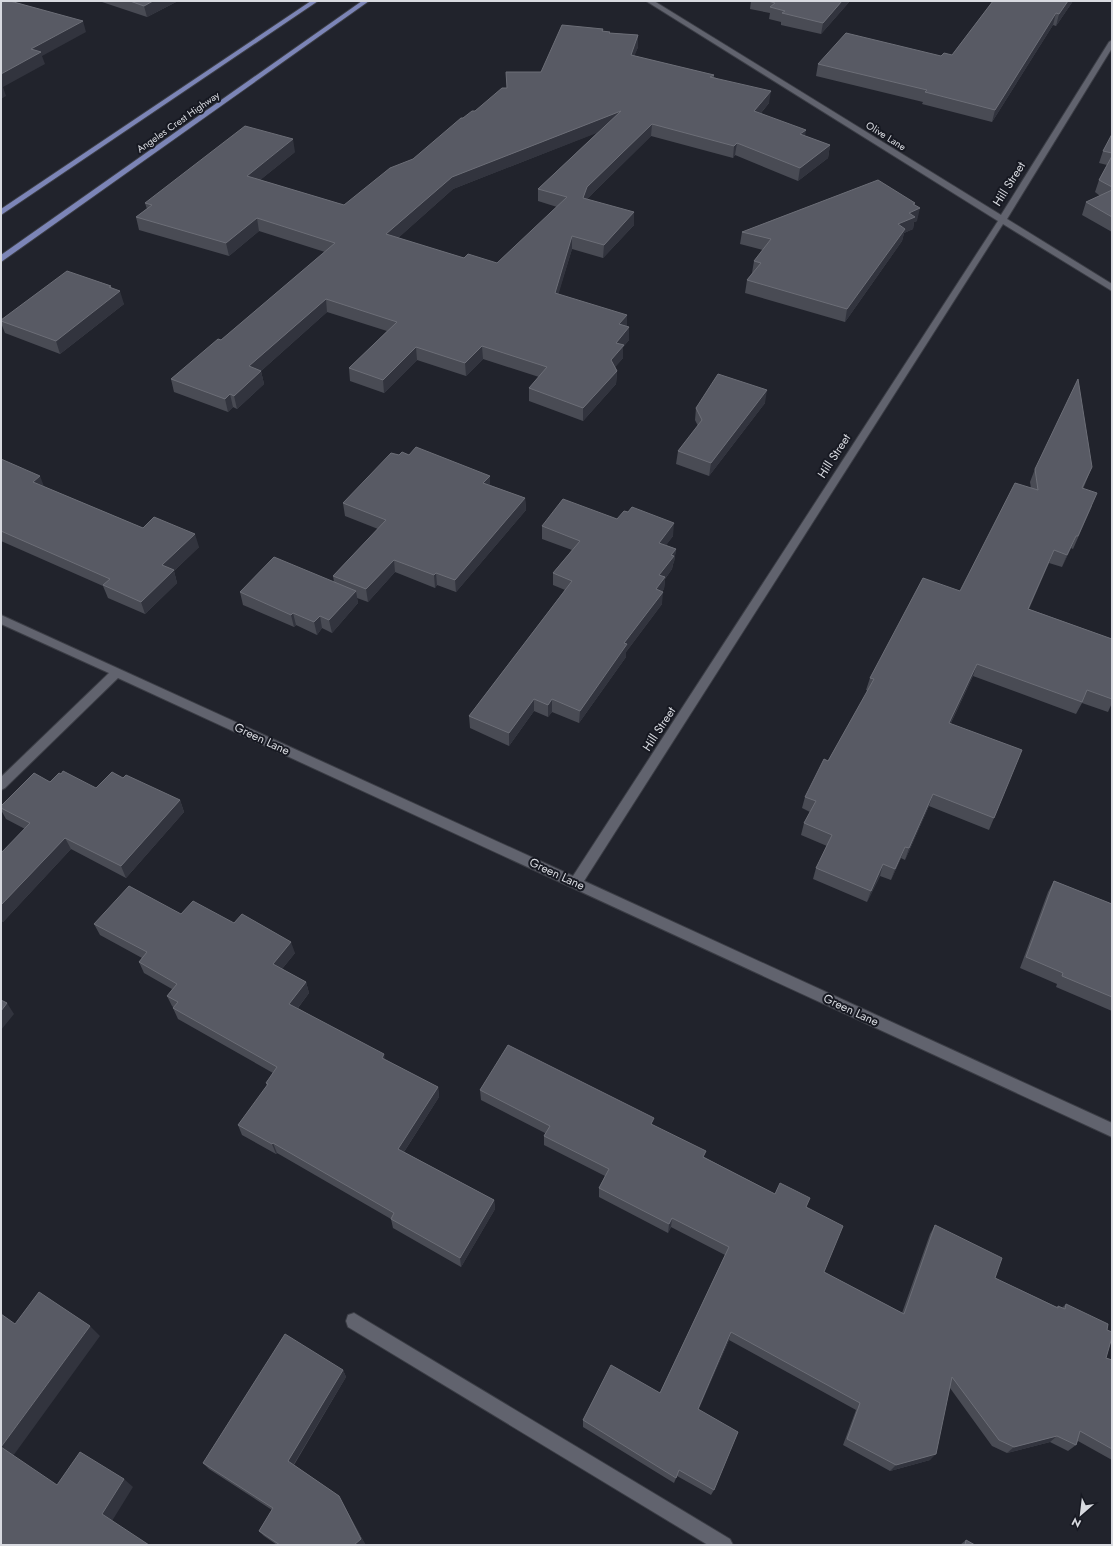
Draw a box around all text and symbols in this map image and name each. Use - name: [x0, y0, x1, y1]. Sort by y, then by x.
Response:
- street label: Angeles Crest Highway: [133, 87, 223, 156]
- street label: Olive Lane: [863, 118, 909, 154]
- street label: Hill Street: [988, 158, 1030, 210]
- street label: Hill Street: [813, 430, 855, 482]
- street label: Hill Street: [638, 703, 680, 755]
- street label: Green Lane: [231, 718, 293, 760]
- street label: Green Lane: [526, 853, 588, 895]
- street label: Green Lane: [820, 989, 882, 1031]
- north arrow: [1061, 1494, 1101, 1534]
- text: N: [1069, 1514, 1084, 1532]

